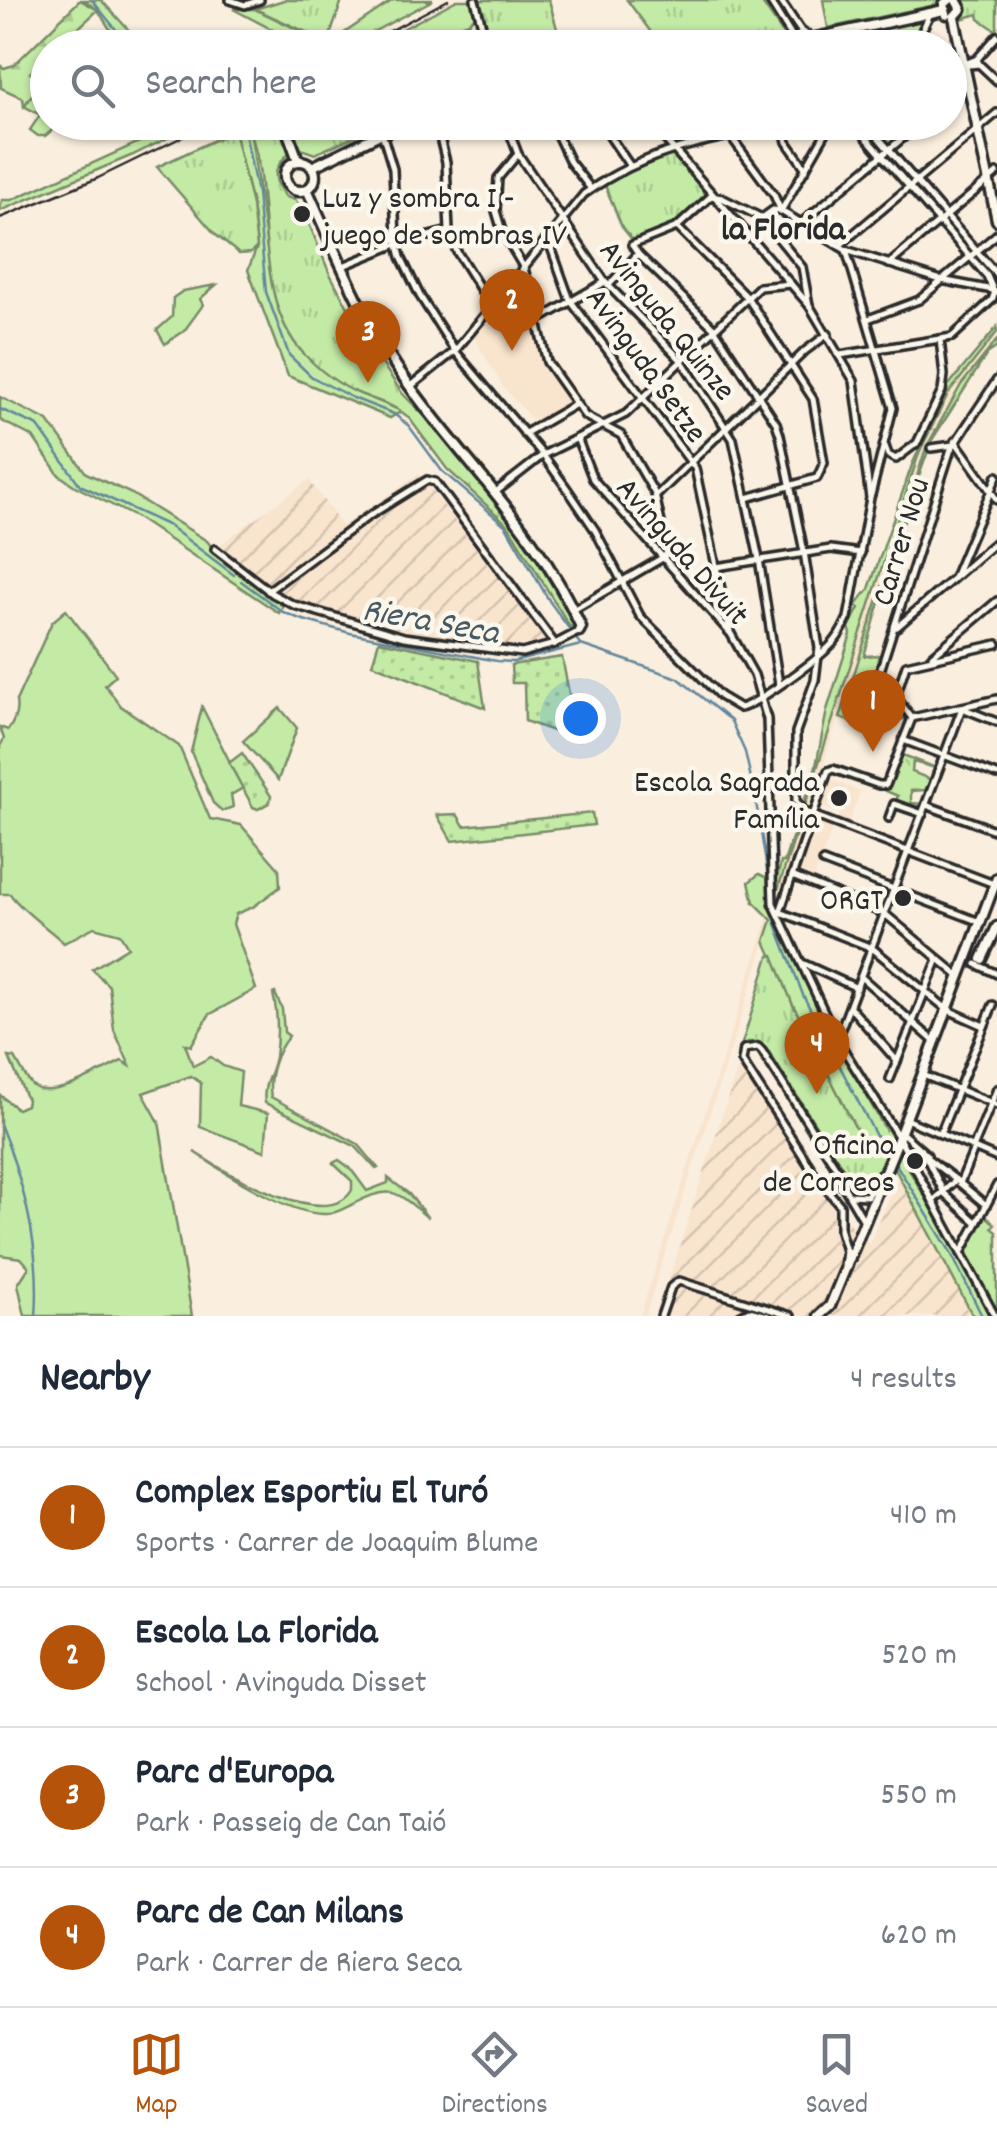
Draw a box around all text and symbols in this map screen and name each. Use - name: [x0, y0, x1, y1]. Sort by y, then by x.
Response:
- search box: [30, 30, 967, 140]
- icon: search: [65, 58, 120, 113]
- text: Search here: [145, 58, 317, 113]
- place label: Luz y sombra I - juego de sombras IV: [319, 178, 567, 261]
- marker: Luz y sombra I - juego de sombras IV: [291, 203, 313, 225]
- district label: la Florida: [721, 207, 847, 257]
- street label: Avinguda Quinze: [586, 232, 745, 413]
- pin: 2: [480, 268, 544, 351]
- street label: Avinguda Setze: [572, 279, 716, 454]
- pin: 3: [336, 300, 400, 383]
- street label: Avinguda Divuit: [603, 469, 758, 638]
- street label: Carrer Nou: [863, 473, 945, 612]
- water label: Riera Seca: [358, 587, 504, 661]
- pin: 1: [840, 670, 906, 752]
- your location: [555, 693, 606, 744]
- place label: Escola Sagrada Família: [634, 762, 820, 845]
- marker: Escola Sagrada Família: [828, 787, 850, 809]
- place label: ORGT: [820, 880, 883, 926]
- marker: ORGT: [892, 887, 914, 909]
- pin: 4: [784, 1012, 850, 1094]
- place label: Oficina de Correos: [763, 1125, 896, 1208]
- marker: Oficina de Correos: [904, 1150, 926, 1172]
- text: Nearby: [40, 1351, 150, 1411]
- text: 4 results: [850, 1358, 957, 1404]
- text: Complex Esportiu El Turó: [135, 1467, 488, 1522]
- text: 1: [69, 1494, 76, 1540]
- text: 410 m: [890, 1494, 957, 1540]
- text: Sports · Carrer de Joaquim Blume: [135, 1522, 538, 1568]
- text: Escola La Florida: [135, 1607, 378, 1662]
- text: 2: [66, 1634, 79, 1680]
- text: 520 m: [881, 1634, 957, 1680]
- text: School · Avinguda Disset: [135, 1662, 427, 1708]
- text: Parc d'Europa: [135, 1747, 333, 1802]
- text: 3: [65, 1774, 80, 1820]
- text: 550 m: [881, 1774, 957, 1820]
- text: Park · Passeig de Can Taió: [135, 1802, 447, 1848]
- text: Parc de Can Milans: [135, 1887, 404, 1942]
- text: 4: [66, 1914, 79, 1960]
- text: 620 m: [881, 1914, 957, 1960]
- text: Park · Carrer de Riera Seca: [135, 1942, 462, 1988]
- tab: Map: [129, 2027, 184, 2127]
- tab: Directions: [442, 2027, 548, 2127]
- tab: Saved: [806, 2027, 868, 2127]

